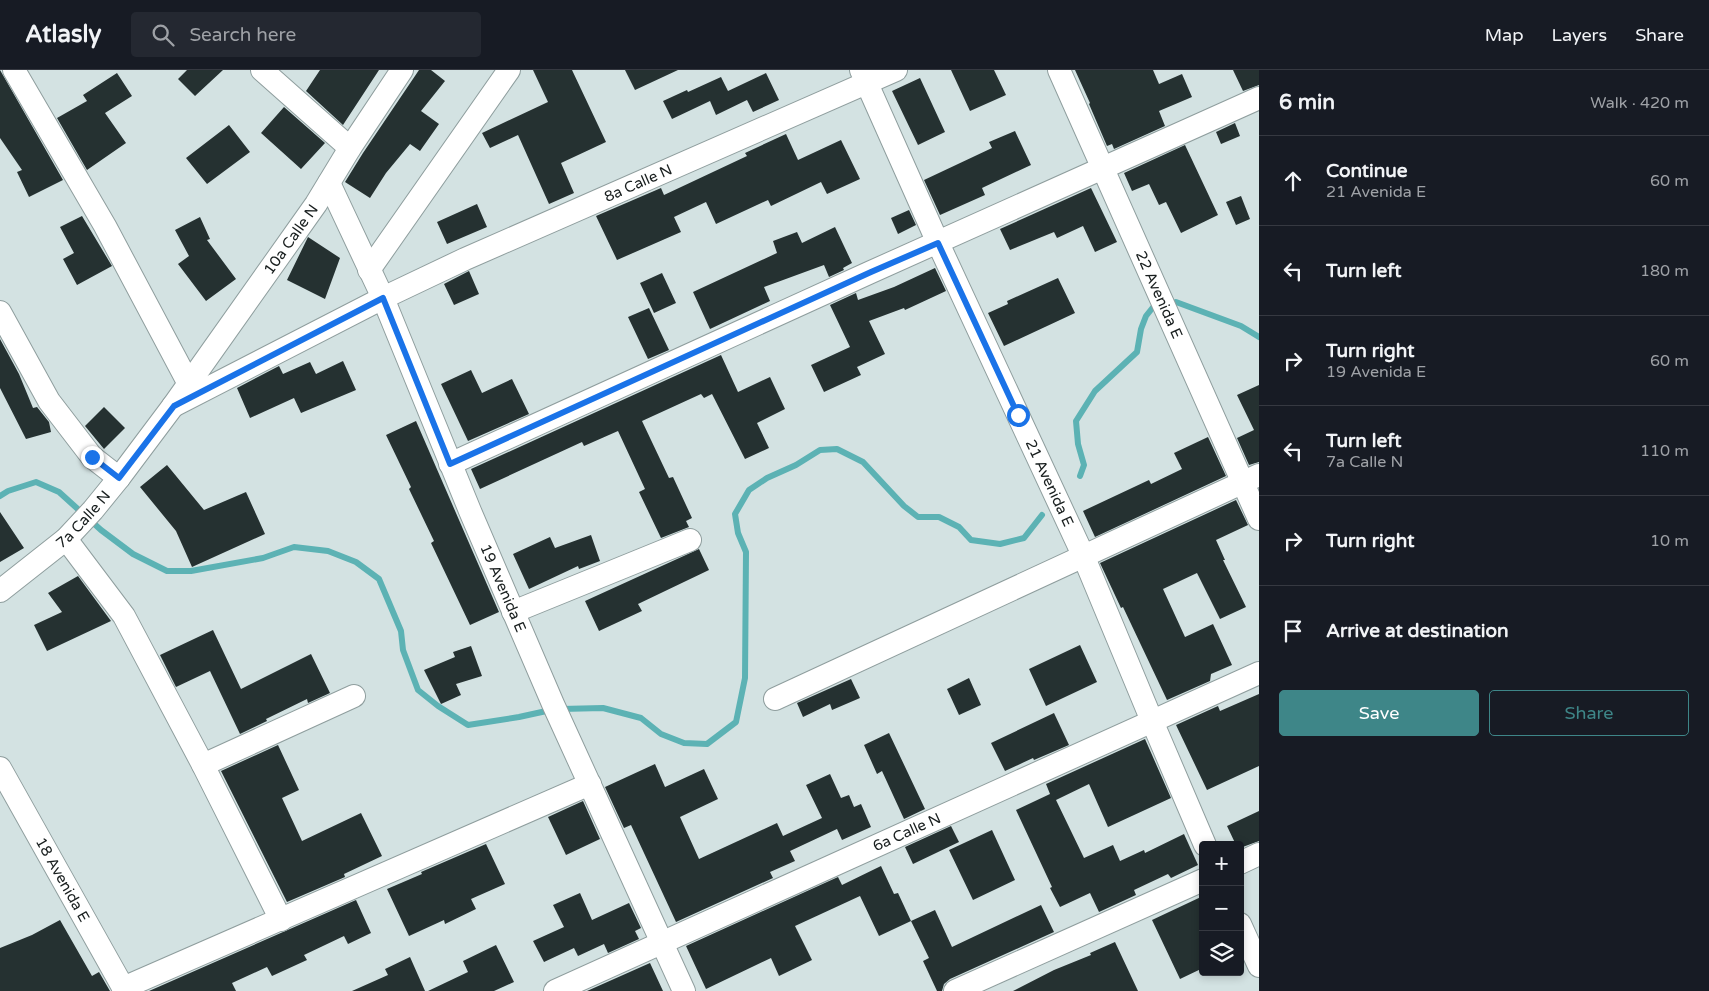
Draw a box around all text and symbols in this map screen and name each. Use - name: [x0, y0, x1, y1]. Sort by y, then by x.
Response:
- search box: [131, 12, 481, 57]
- text: Atlasly: [25, 20, 101, 49]
- icon: search: [149, 21, 177, 49]
- text: Search here: [189, 24, 296, 46]
- text: Map: [1485, 24, 1524, 46]
- text: Layers: [1552, 24, 1607, 46]
- text: Share: [1635, 24, 1684, 46]
- text: 6 min: [1279, 90, 1335, 115]
- text: Walk · 420 m: [1590, 93, 1689, 113]
- street label: 8a Calle N: [601, 160, 675, 206]
- text: Continue: [1326, 160, 1408, 182]
- icon: ahead: [1279, 167, 1307, 195]
- text: 60 m: [1650, 171, 1689, 191]
- text: 21 Avenida E: [1326, 182, 1426, 202]
- street label: 10a Calle N: [260, 201, 322, 278]
- street label: 22 Avenida E: [1132, 248, 1186, 341]
- icon: left: [1279, 257, 1307, 285]
- text: Turn left: [1326, 260, 1402, 282]
- text: 180 m: [1640, 261, 1689, 281]
- text: Turn right: [1326, 340, 1414, 362]
- icon: right: [1279, 347, 1307, 375]
- text: 60 m: [1650, 351, 1689, 371]
- text: 19 Avenida E: [1326, 362, 1426, 382]
- route start: [1007, 404, 1030, 427]
- text: Turn left: [1326, 430, 1402, 452]
- street label: 21 Avenida E: [1022, 437, 1078, 529]
- icon: left: [1279, 437, 1307, 465]
- text: 110 m: [1640, 441, 1689, 461]
- route end: [81, 446, 104, 469]
- text: 7a Calle N: [1326, 452, 1403, 472]
- street label: 7a Calle N: [52, 487, 114, 552]
- icon: right: [1279, 527, 1307, 555]
- text: Turn right: [1326, 530, 1414, 552]
- text: 10 m: [1650, 531, 1689, 551]
- street label: 19 Avenida E: [476, 541, 530, 635]
- icon: arrive: [1279, 617, 1307, 645]
- text: Arrive at destination: [1326, 620, 1509, 642]
- button: Save: [1279, 690, 1479, 736]
- button: Share: [1489, 690, 1689, 736]
- street label: 6a Calle N: [870, 809, 944, 855]
- street label: 18 Avenida E: [32, 834, 93, 925]
- map controls: [1199, 841, 1244, 976]
- button: +: [1199, 841, 1244, 886]
- button: −: [1199, 886, 1244, 931]
- button: layers: [1199, 931, 1244, 976]

